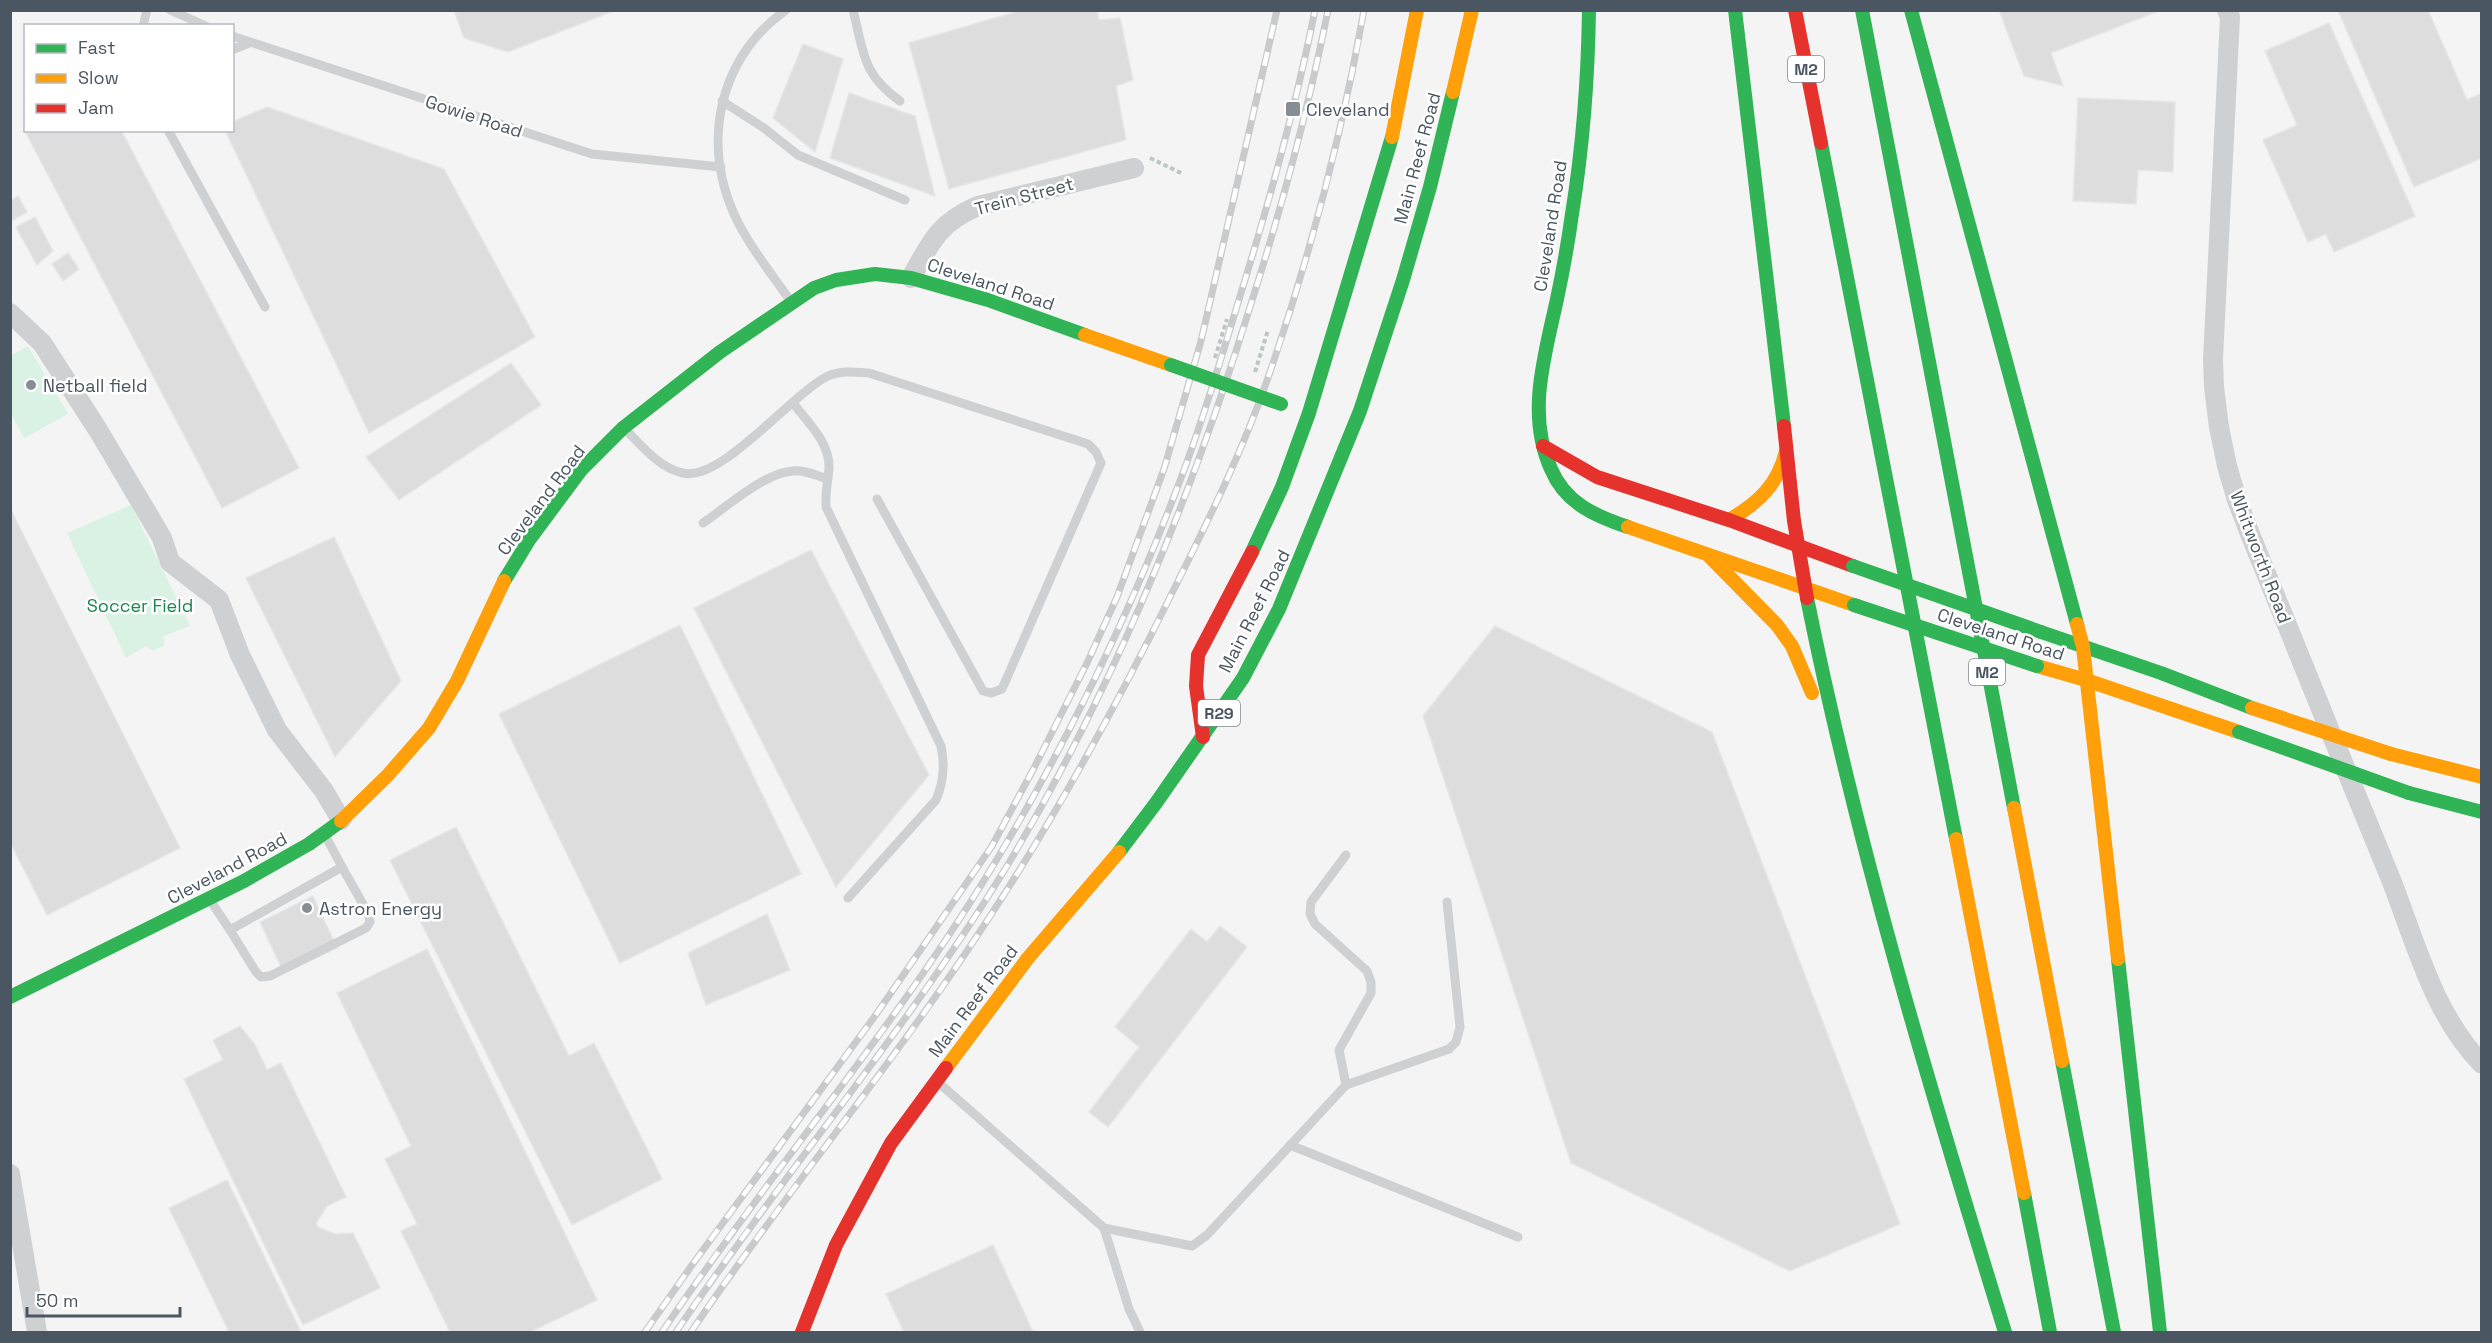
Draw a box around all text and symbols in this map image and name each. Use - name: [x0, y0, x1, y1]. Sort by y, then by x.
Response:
- legend: [24, 24, 234, 132]
- text: Fast: [78, 36, 115, 59]
- road number: M2: [1788, 56, 1824, 82]
- text: Slow: [78, 66, 119, 89]
- street label: Gowie Road: [422, 89, 526, 143]
- street label: Main Reef Road: [1388, 90, 1446, 226]
- text: Jam: [78, 96, 114, 119]
- place label: Cleveland: [1306, 98, 1390, 121]
- marker: Cleveland: [1284, 100, 1302, 118]
- street label: Cleveland Road: [1528, 159, 1572, 293]
- street label: Trein Street: [972, 172, 1076, 220]
- street label: Cleveland Road: [924, 253, 1058, 315]
- place label: Netball field: [43, 374, 148, 397]
- marker: Netball field: [24, 378, 38, 392]
- street label: Cleveland Road: [492, 440, 590, 560]
- street label: Whitworth Road: [2225, 488, 2297, 626]
- street label: Main Reef Road: [1213, 546, 1295, 676]
- park label: Soccer Field: [87, 594, 193, 617]
- street label: Cleveland Road: [1934, 603, 2068, 665]
- road number: M2: [1969, 659, 2005, 685]
- road number: R29: [1198, 700, 1240, 726]
- street label: Cleveland Road: [163, 827, 291, 909]
- place label: Astron Energy: [319, 897, 442, 920]
- marker: Astron Energy: [300, 901, 314, 915]
- street label: Main Reef Road: [923, 940, 1023, 1062]
- scale bar: [27, 1280, 180, 1318]
- text: 50 m: [36, 1289, 78, 1312]

